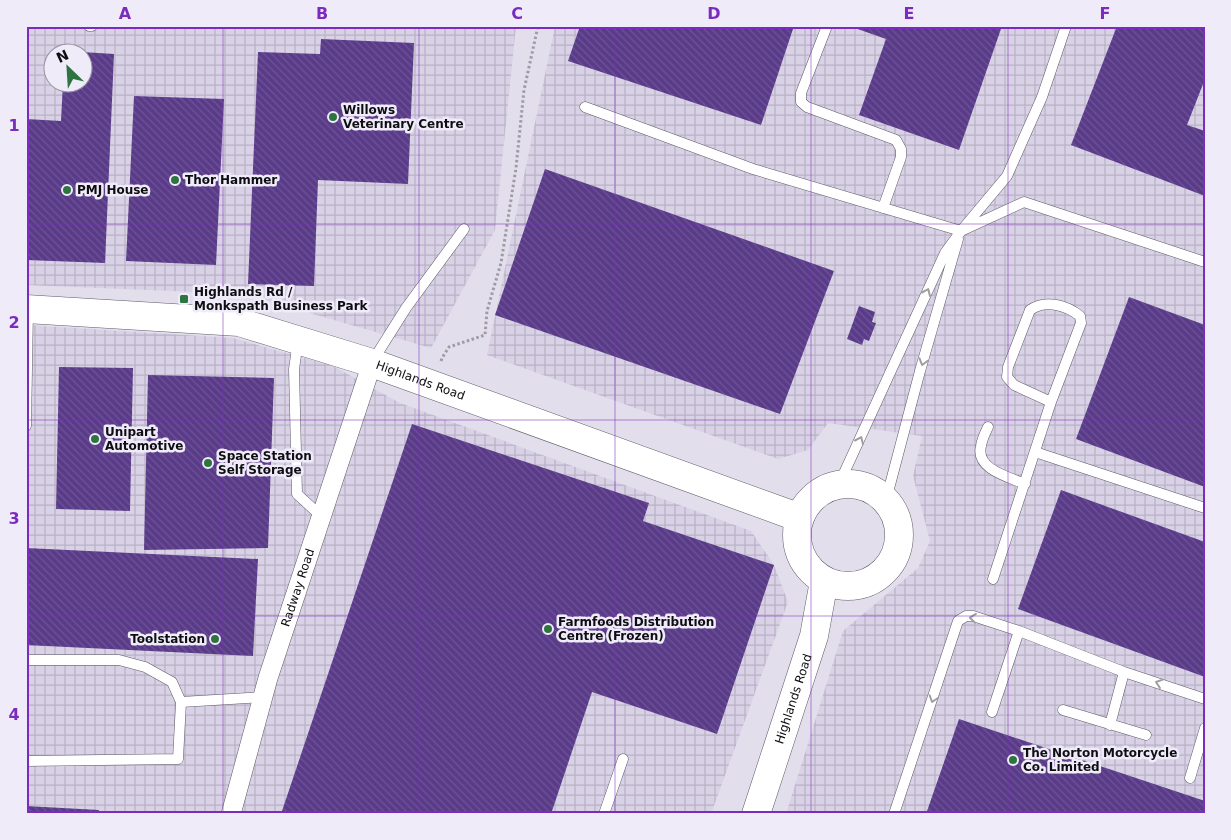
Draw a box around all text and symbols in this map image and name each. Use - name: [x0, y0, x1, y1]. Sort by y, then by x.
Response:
- text: A: [119, 4, 132, 23]
- text: B: [316, 4, 328, 23]
- text: C: [511, 4, 523, 23]
- text: D: [707, 4, 721, 23]
- text: E: [904, 4, 914, 23]
- text: F: [1100, 4, 1110, 23]
- north arrow: [42, 42, 92, 92]
- text: N: [54, 46, 71, 66]
- place label: Willows Veterinary Centre: [343, 103, 464, 131]
- marker: Willows Veterinary Centre: [327, 111, 339, 123]
- text: 1: [8, 116, 20, 135]
- place label: Thor Hammer: [185, 173, 277, 187]
- marker: Thor Hammer: [169, 174, 181, 186]
- place label: PMJ House: [77, 183, 149, 197]
- marker: PMJ House: [61, 184, 73, 196]
- place label: Highlands Rd / Monkspath Business Park: [194, 285, 369, 313]
- one-way arrow: [921, 288, 931, 297]
- marker: Highlands Rd / Monkspath Business Park: [178, 293, 190, 305]
- text: 2: [8, 313, 20, 332]
- one-way arrow: [919, 357, 929, 365]
- street label: Highlands Road: [374, 358, 467, 403]
- place label: Unipart Automotive: [105, 425, 183, 453]
- marker: Unipart Automotive: [89, 433, 101, 445]
- one-way arrow: [853, 436, 864, 445]
- place label: Space Station Self Storage: [218, 449, 312, 477]
- marker: Space Station Self Storage: [202, 457, 214, 469]
- text: 3: [8, 509, 20, 528]
- street label: Radway Road: [278, 547, 317, 629]
- one-way arrow: [968, 613, 976, 624]
- place label: Farmfoods Distribution Centre (Frozen): [558, 615, 714, 643]
- marker: Farmfoods Distribution Centre (Frozen): [542, 623, 554, 635]
- place label: Toolstation: [130, 632, 205, 646]
- marker: Toolstation: [209, 633, 221, 645]
- street label: Highlands Road: [772, 652, 815, 746]
- one-way arrow: [1155, 679, 1163, 689]
- one-way arrow: [928, 694, 938, 702]
- text: 4: [8, 705, 20, 724]
- place label: The Norton Motorcycle Co. Limited: [1023, 746, 1177, 774]
- marker: The Norton Motorcycle Co. Limited: [1007, 754, 1019, 766]

